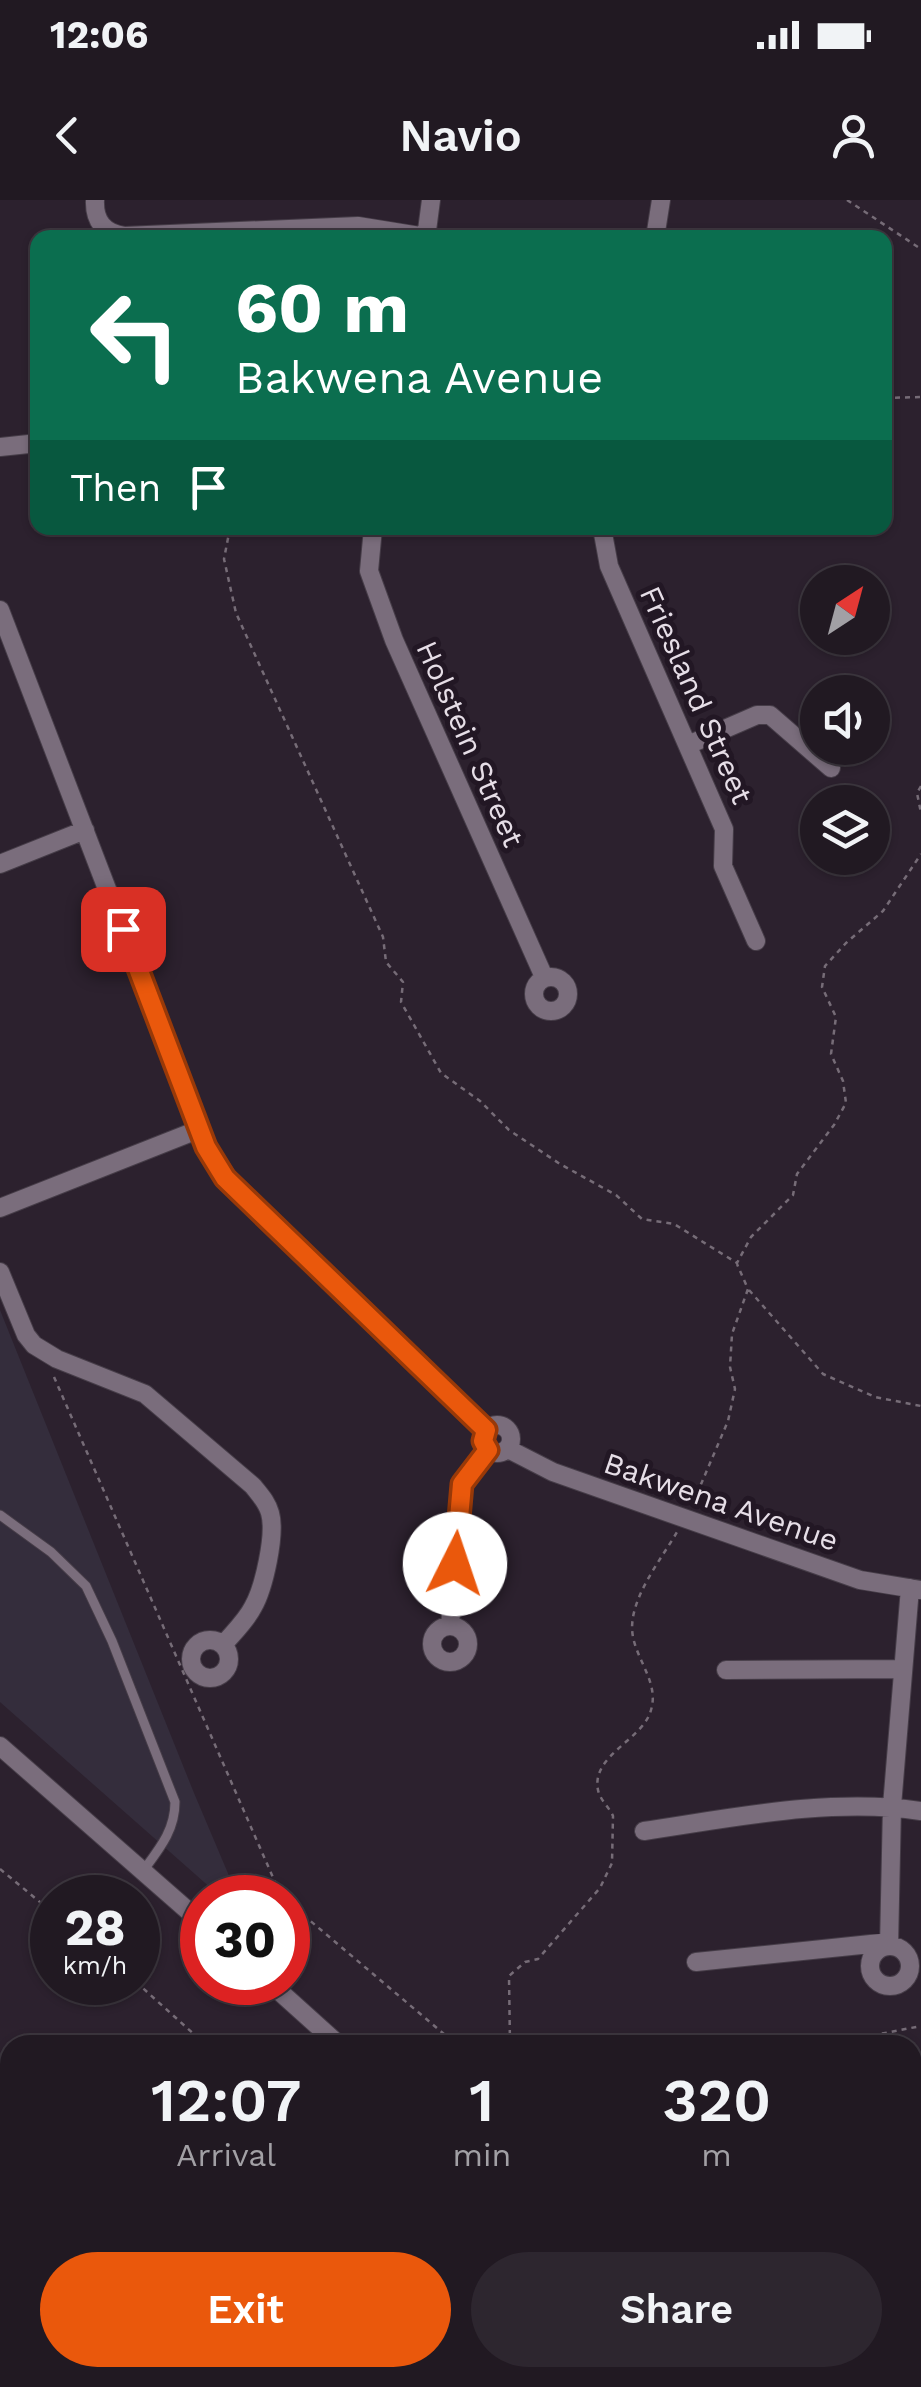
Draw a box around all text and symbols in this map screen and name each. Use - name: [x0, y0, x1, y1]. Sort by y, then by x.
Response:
- text: 12:06: [50, 13, 148, 57]
- icon: back: [40, 108, 95, 163]
- icon: person: [826, 108, 881, 163]
- text: Navio: [399, 109, 522, 162]
- text: 60 m: [235, 267, 409, 349]
- icon: left: [70, 270, 200, 400]
- text: Bakwena Avenue: [235, 351, 603, 404]
- icon: arrive: [181, 460, 236, 515]
- text: Then: [70, 466, 161, 510]
- north arrow: [800, 565, 890, 655]
- map controls: [800, 565, 890, 875]
- street label: Friesland Street: [633, 581, 760, 809]
- street label: Holstein Street: [409, 635, 532, 853]
- button: sound: [800, 675, 890, 765]
- button: layers: [800, 785, 890, 875]
- pin: [81, 887, 166, 972]
- icon: arrive: [96, 902, 151, 957]
- street label: Bakwena Avenue: [599, 1445, 843, 1558]
- position arrow: [403, 1512, 507, 1616]
- speed limit sign: 30: [180, 1875, 310, 2005]
- text: 28: [64, 1898, 126, 1957]
- text: km/h: [63, 1951, 127, 1980]
- text: 12:07: [151, 2065, 302, 2136]
- text: 1: [469, 2065, 494, 2136]
- text: 320: [662, 2065, 771, 2136]
- text: Arrival: [176, 2136, 276, 2174]
- text: min: [452, 2136, 511, 2174]
- text: m: [701, 2136, 732, 2174]
- button: Exit: [40, 2252, 451, 2367]
- button: Share: [471, 2252, 882, 2367]

